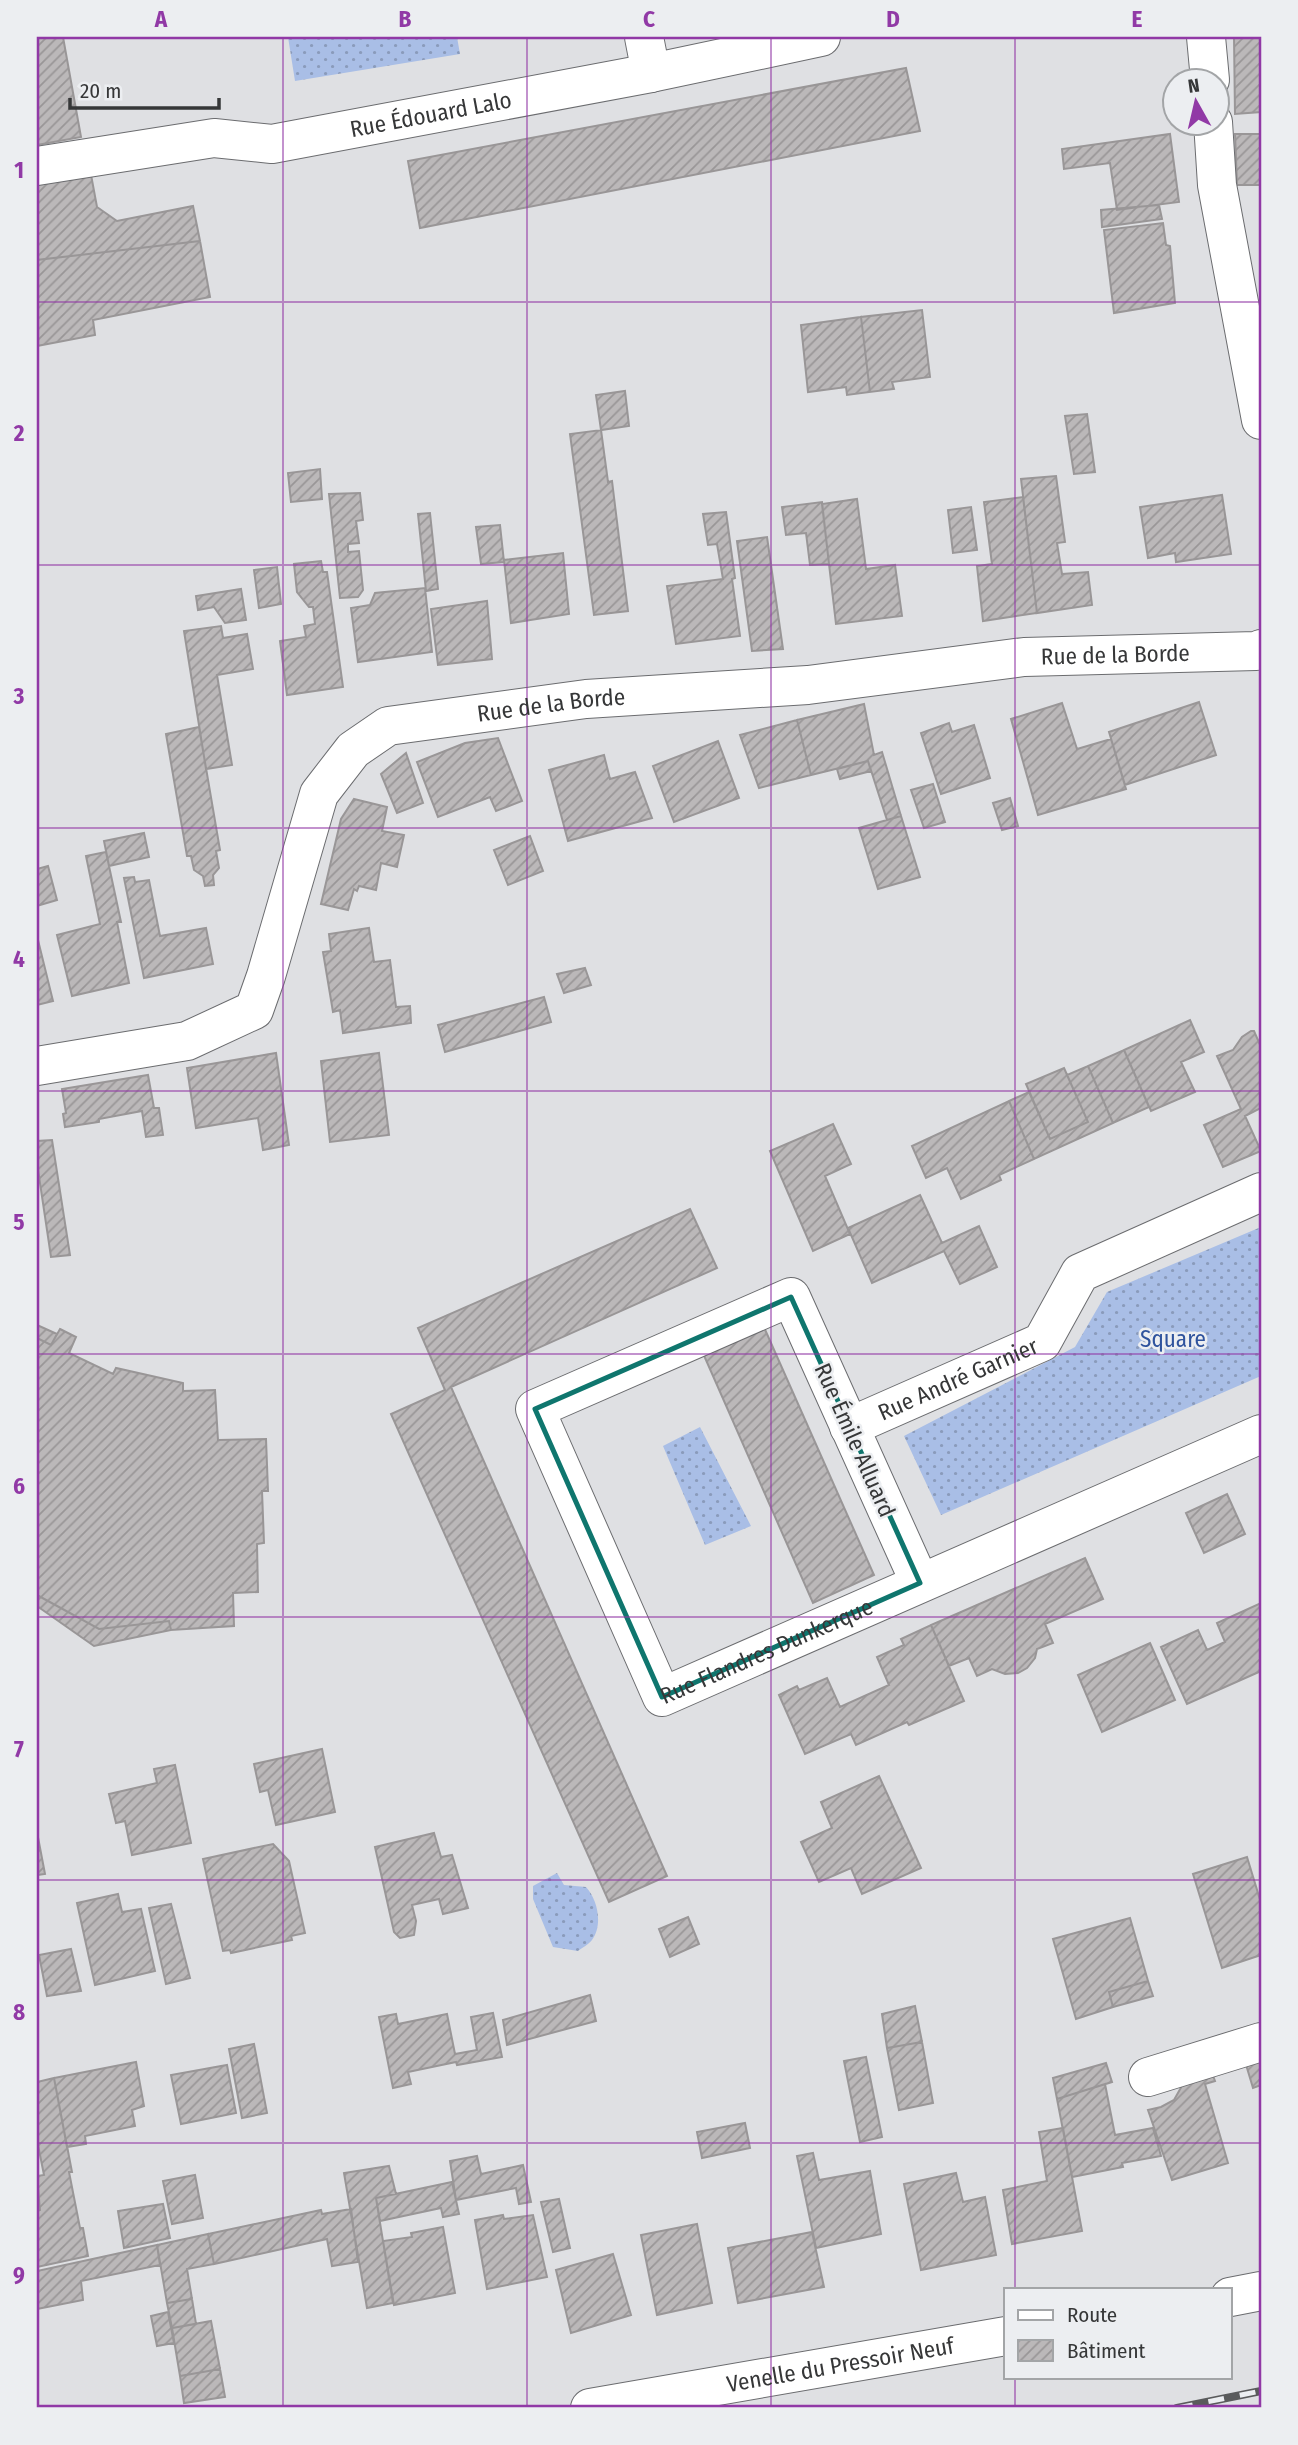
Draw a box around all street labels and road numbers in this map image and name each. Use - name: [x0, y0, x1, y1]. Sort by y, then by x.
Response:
- street label: Rue Édouard Lalo: [348, 85, 514, 143]
- street label: Rue de la Borde: [1041, 639, 1190, 671]
- street label: Rue de la Borde: [475, 683, 626, 728]
- street label: Rue André Garnier: [874, 1332, 1042, 1426]
- street label: Rue Émile Alluard: [809, 1358, 902, 1521]
- street label: Rue Flandres Dunkerque: [656, 1592, 877, 1710]
- street label: Venelle du Pressoir Neuf: [725, 2331, 958, 2398]

